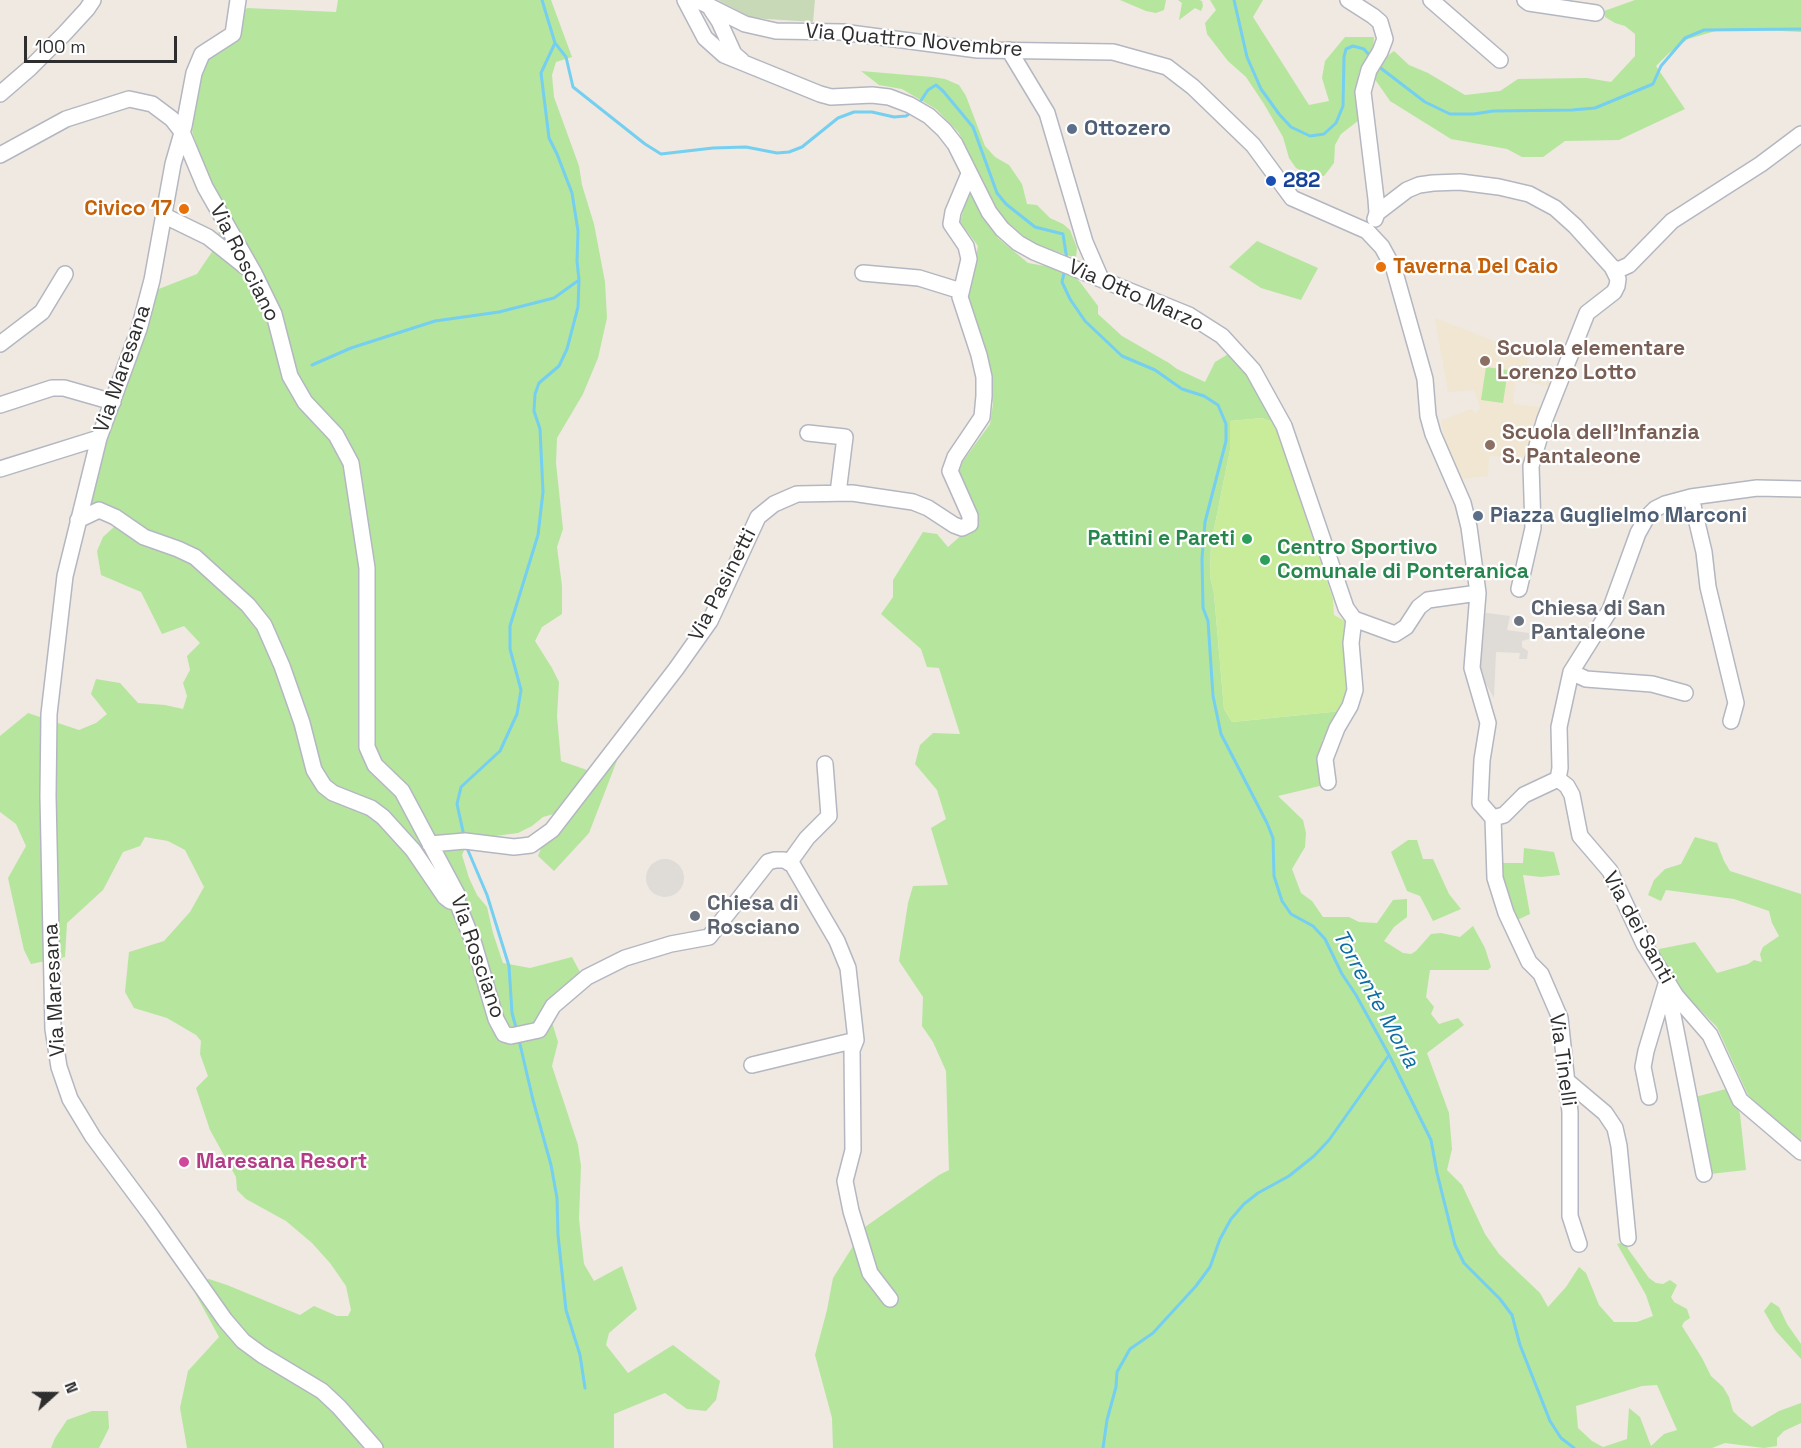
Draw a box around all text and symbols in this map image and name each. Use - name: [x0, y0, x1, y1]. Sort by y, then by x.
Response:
- street label: Via Quattro Novembre: [804, 19, 1024, 63]
- scale bar: [27, 24, 180, 62]
- text: 100 m: [35, 35, 86, 58]
- place label: Ottozero: [1084, 116, 1171, 142]
- marker: Ottozero: [1065, 122, 1079, 136]
- place label: 282: [1283, 168, 1321, 194]
- marker: 282: [1264, 174, 1278, 188]
- place label: Civico 17: [84, 196, 172, 222]
- street label: Via Rosciano: [204, 200, 284, 326]
- marker: Civico 17: [177, 202, 191, 216]
- place label: Taverna Del Caio: [1393, 254, 1558, 280]
- street label: Via Otto Marzo: [1064, 255, 1208, 337]
- marker: Taverna Del Caio: [1374, 260, 1388, 274]
- street label: Via Maresana: [89, 302, 157, 436]
- place label: Scuola elementare Lorenzo Lotto: [1497, 336, 1685, 386]
- marker: Scuola elementare Lorenzo Lotto: [1478, 354, 1492, 368]
- place label: Scuola dell'Infanzia S. Pantaleone: [1502, 420, 1700, 470]
- marker: Scuola dell'Infanzia S. Pantaleone: [1483, 438, 1497, 452]
- place label: Piazza Guglielmo Marconi: [1490, 503, 1747, 529]
- marker: Piazza Guglielmo Marconi: [1471, 509, 1485, 523]
- street label: Via Pasinetti: [684, 524, 762, 646]
- place label: Pattini e Pareti: [1088, 526, 1235, 552]
- marker: Pattini e Pareti: [1240, 532, 1254, 546]
- place label: Centro Sportivo Comunale di Ponteranica: [1277, 535, 1529, 585]
- marker: Centro Sportivo Comunale di Ponteranica: [1258, 553, 1272, 567]
- place label: Chiesa di San Pantaleone: [1531, 596, 1666, 646]
- marker: Chiesa di San Pantaleone: [1512, 614, 1526, 628]
- street label: Via dei Santi: [1597, 867, 1679, 989]
- place label: Chiesa di Rosciano: [707, 891, 800, 941]
- street label: Via Rosciano: [444, 892, 510, 1022]
- marker: Chiesa di Rosciano: [688, 909, 702, 923]
- street label: Via Maresana: [39, 923, 71, 1057]
- water label: Torrente Morla: [1326, 925, 1424, 1073]
- street label: Via Tinelli: [1543, 1012, 1581, 1108]
- place label: Maresana Resort: [196, 1149, 367, 1175]
- marker: Maresana Resort: [177, 1155, 191, 1169]
- north arrow: [24, 1364, 84, 1424]
- text: N: [60, 1379, 83, 1396]

